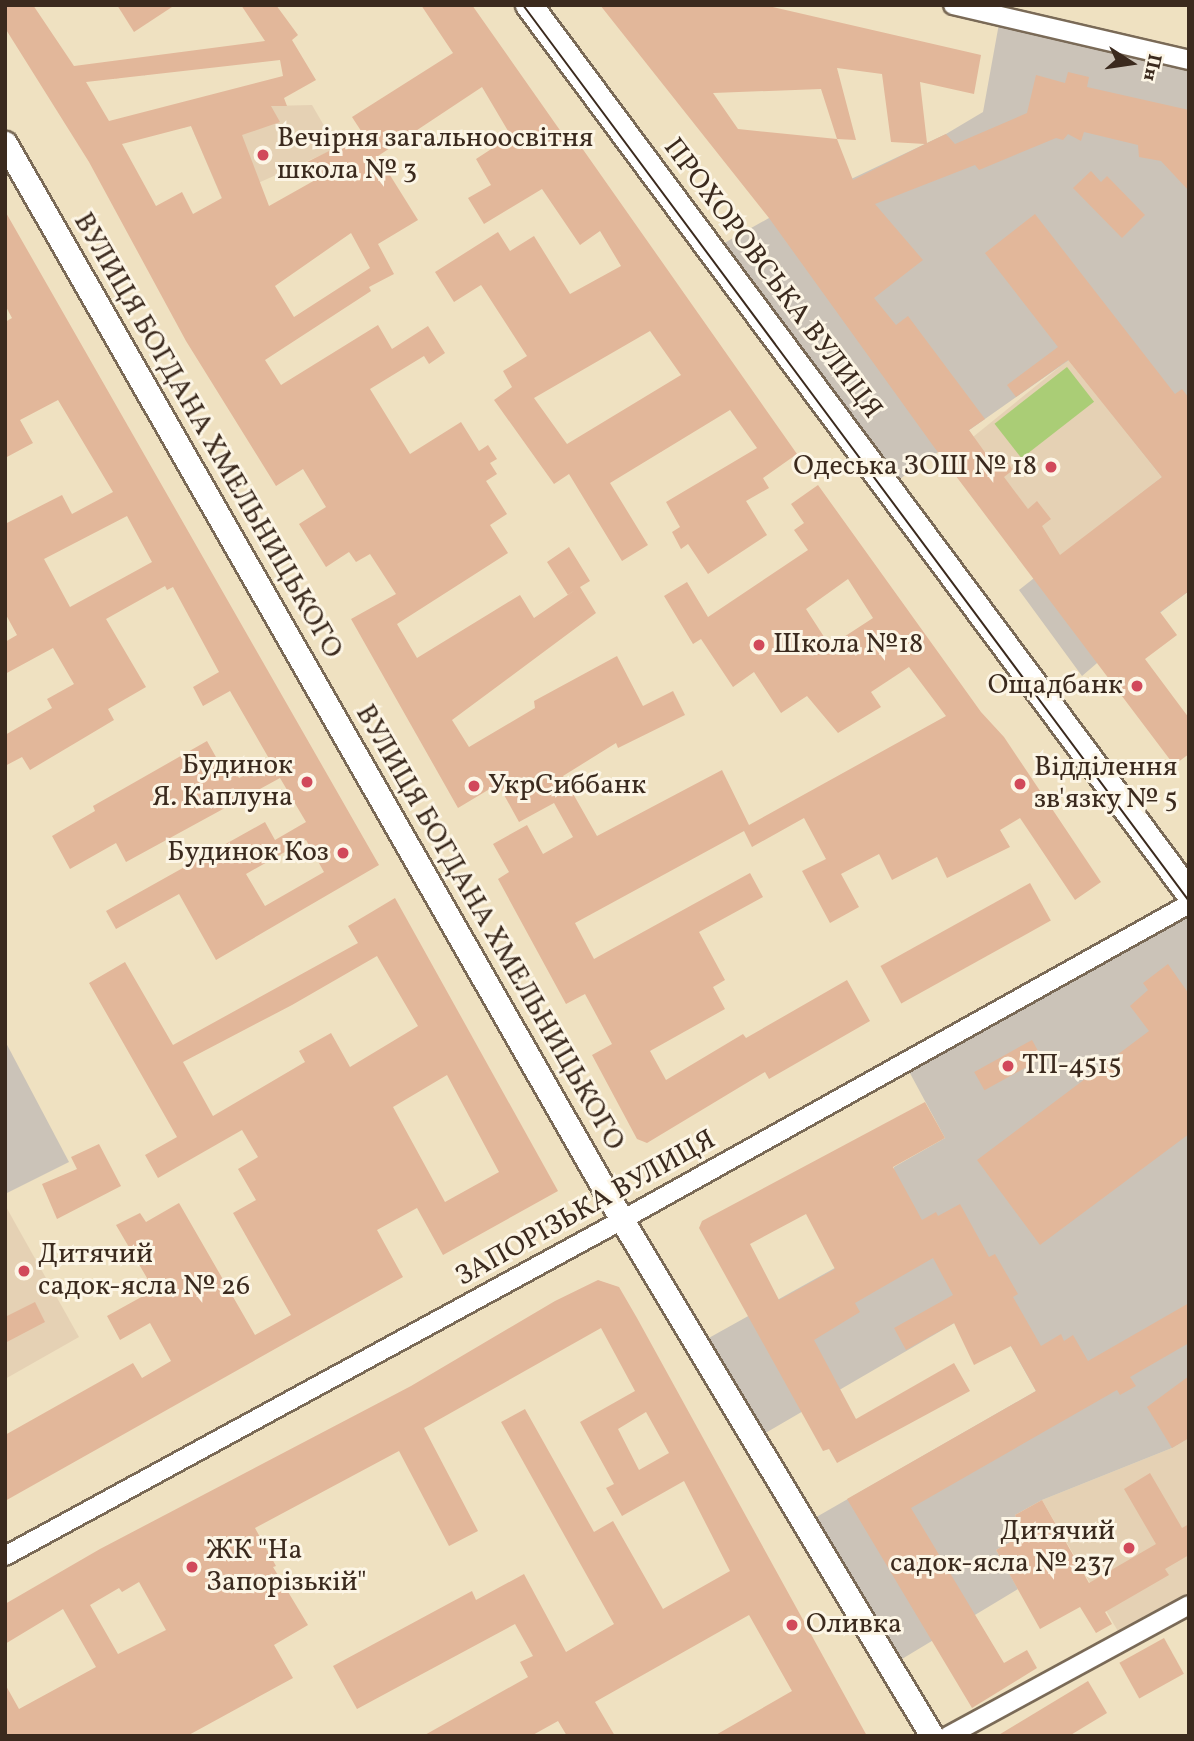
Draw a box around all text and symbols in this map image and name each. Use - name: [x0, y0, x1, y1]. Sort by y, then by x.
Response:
- north arrow: [1096, 28, 1166, 98]
- text: Пн: [1136, 51, 1167, 83]
- place label: Вечірня загальноосвітня школа № 3: [277, 122, 593, 188]
- street label: ПРОХОРОВСЬКА ВУЛИЦЯ: [655, 132, 889, 426]
- marker: Вечірня загальноосвітня школа № 3: [255, 147, 271, 163]
- street label: ВУЛИЦЯ БОГДАНА ХМЕЛЬНИЦЬКОГО: [65, 207, 349, 665]
- place label: Одеська ЗОШ № 18: [793, 450, 1037, 484]
- marker: Одеська ЗОШ № 18: [1043, 459, 1059, 475]
- place label: Школа №18: [773, 628, 923, 662]
- marker: Школа №18: [751, 637, 767, 653]
- place label: Ощадбанк: [988, 669, 1123, 703]
- marker: Ощадбанк: [1129, 678, 1145, 694]
- street label: ВУЛИЦЯ БОГДАНА ХМЕЛЬНИЦЬКОГО: [347, 699, 631, 1157]
- place label: Будинок Я. Каплуна: [152, 749, 293, 815]
- place label: Відділення зв'язку № 5: [1034, 751, 1178, 817]
- place label: УкрСиббанк: [488, 769, 646, 803]
- marker: Будинок Я. Каплуна: [299, 774, 315, 790]
- marker: Відділення зв'язку № 5: [1012, 776, 1028, 792]
- marker: УкрСиббанк: [466, 778, 482, 794]
- place label: Будинок Коз: [167, 836, 329, 870]
- marker: Будинок Коз: [335, 845, 351, 861]
- place label: ТП-4515: [1022, 1049, 1122, 1083]
- marker: ТП-4515: [1000, 1058, 1016, 1074]
- street label: ЗАПОРІЗЬКА ВУЛИЦЯ: [450, 1124, 722, 1294]
- place label: Дитячий садок-ясла № 26: [38, 1238, 250, 1304]
- marker: Дитячий садок-ясла № 26: [16, 1263, 32, 1279]
- place label: Дитячий садок-ясла № 237: [890, 1515, 1115, 1581]
- place label: ЖК "На Запорізькій": [206, 1534, 367, 1600]
- marker: Дитячий садок-ясла № 237: [1121, 1540, 1137, 1556]
- marker: ЖК "На Запорізькій": [184, 1559, 200, 1575]
- place label: Оливка: [806, 1608, 902, 1642]
- marker: Оливка: [784, 1617, 800, 1633]

